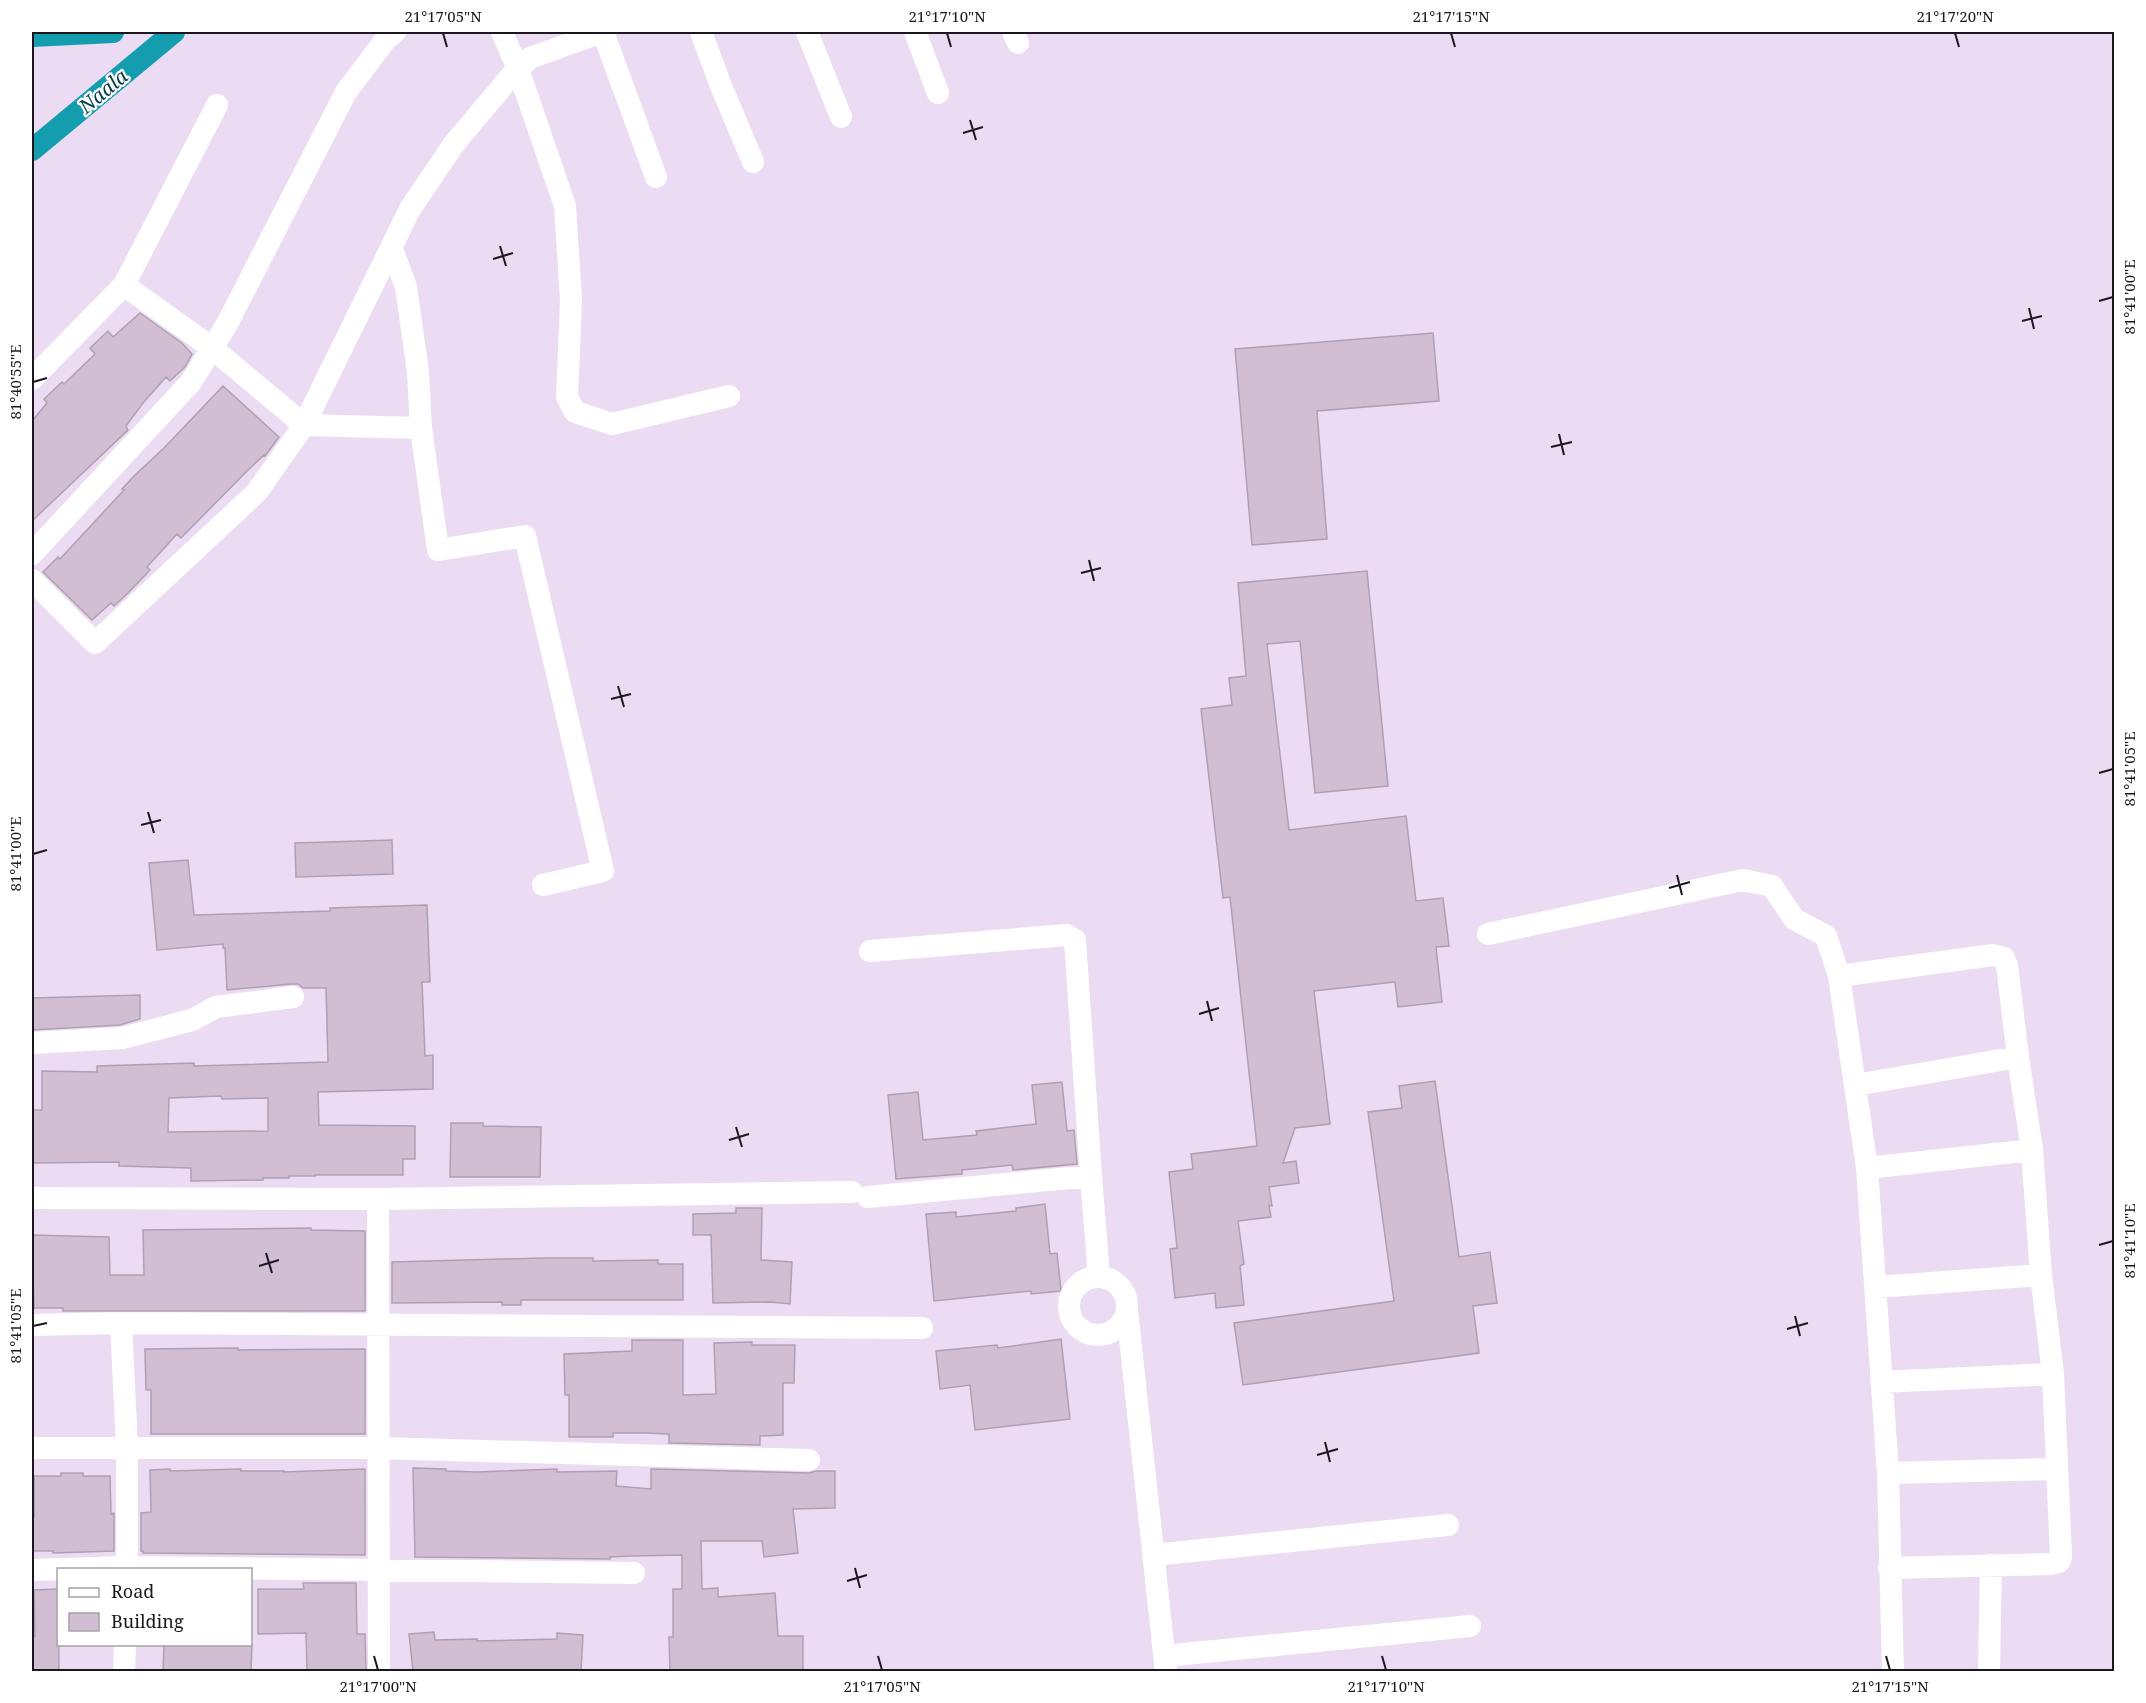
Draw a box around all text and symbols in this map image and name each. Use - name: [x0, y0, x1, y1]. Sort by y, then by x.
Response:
- text: 21°17'05"N: [404, 6, 482, 26]
- text: 21°17'10"N: [908, 6, 986, 26]
- text: 21°17'15"N: [1412, 6, 1490, 26]
- text: 21°17'20"N: [1916, 6, 1994, 26]
- water label: Naala: [72, 62, 133, 120]
- text: 81°41'00"E: [2119, 259, 2139, 335]
- text: 81°40'55"E: [5, 344, 25, 420]
- text: 81°41'05"E: [2119, 731, 2139, 807]
- text: 81°41'00"E: [5, 816, 25, 892]
- text: 81°41'10"E: [2119, 1203, 2139, 1279]
- text: 81°41'05"E: [5, 1288, 25, 1364]
- legend: [57, 1568, 252, 1646]
- text: Road: [111, 1579, 154, 1603]
- text: Building: [111, 1609, 184, 1633]
- text: 21°17'00"N: [339, 1676, 417, 1696]
- text: 21°17'05"N: [843, 1676, 921, 1696]
- text: 21°17'10"N: [1347, 1676, 1425, 1696]
- text: 21°17'15"N: [1851, 1676, 1929, 1696]

